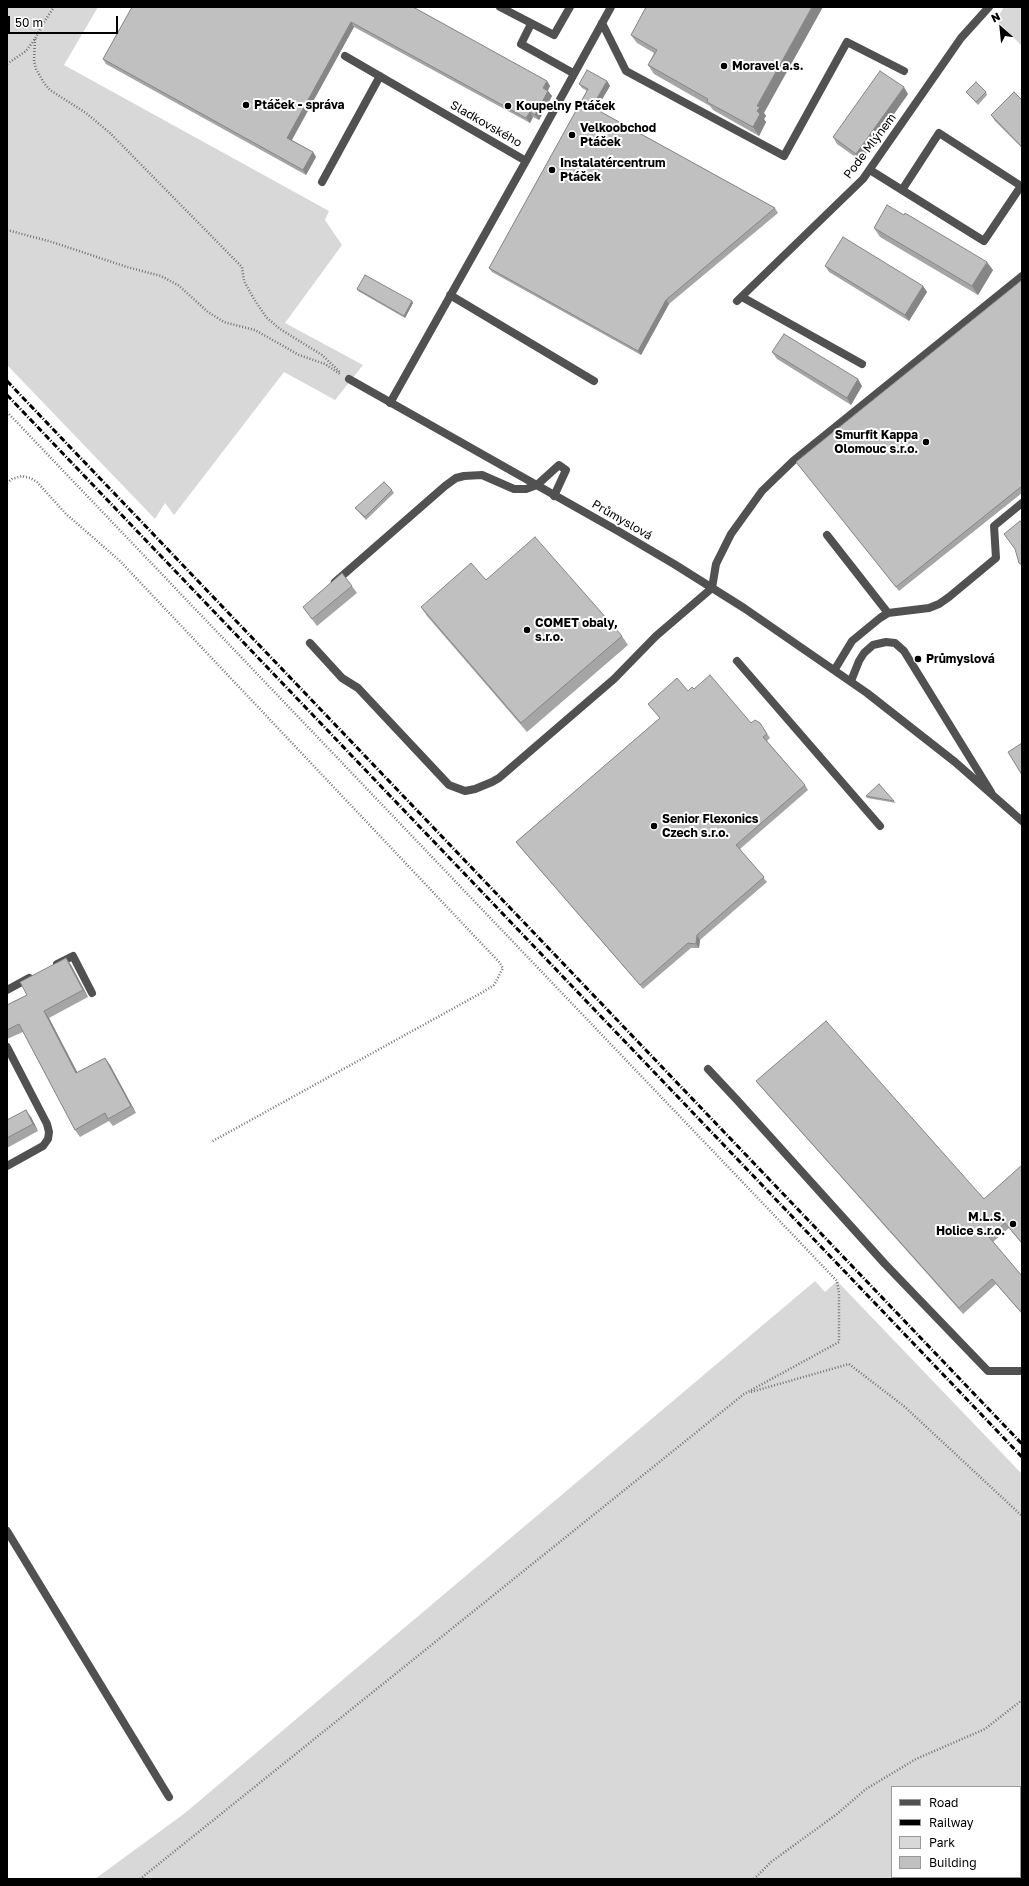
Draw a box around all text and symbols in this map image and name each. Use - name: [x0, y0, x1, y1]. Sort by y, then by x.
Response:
- scale bar: [10, 8, 120, 34]
- north arrow: [981, 8, 1021, 48]
- text: N: [989, 9, 1002, 25]
- text: 50 m: [15, 15, 43, 30]
- place label: Moravel a.s.: [732, 59, 804, 73]
- marker: Moravel a.s.: [719, 61, 729, 71]
- place label: Ptáček - správa: [254, 98, 345, 112]
- street label: Sladkovského: [448, 98, 524, 150]
- place label: Koupelny Ptáček: [516, 99, 615, 113]
- marker: Ptáček - správa: [241, 100, 251, 110]
- marker: Koupelny Ptáček: [503, 101, 513, 111]
- street label: Pode Mlýnem: [841, 111, 899, 181]
- place label: Velkoobchod Ptáček: [580, 121, 656, 149]
- marker: Velkoobchod Ptáček: [567, 130, 577, 140]
- place label: Instalatércentrum Ptáček: [560, 156, 665, 184]
- marker: Instalatércentrum Ptáček: [547, 165, 557, 175]
- place label: Smurfit Kappa Olomouc s.r.o.: [834, 428, 918, 456]
- marker: Smurfit Kappa Olomouc s.r.o.: [921, 437, 931, 447]
- street label: Průmyslová: [589, 497, 655, 543]
- place label: COMET obaly, s.r.o.: [535, 616, 618, 644]
- marker: COMET obaly, s.r.o.: [522, 625, 532, 635]
- place label: Průmyslová: [926, 652, 995, 666]
- marker: Průmyslová: [913, 654, 923, 664]
- place label: Senior Flexonics Czech s.r.o.: [662, 812, 759, 840]
- marker: Senior Flexonics Czech s.r.o.: [649, 821, 659, 831]
- place label: M.L.S. Holice s.r.o.: [936, 1210, 1005, 1238]
- marker: M.L.S. Holice s.r.o.: [1008, 1219, 1018, 1229]
- legend: [891, 1786, 1021, 1878]
- text: Road: [929, 1795, 958, 1810]
- text: Railway: [929, 1815, 974, 1830]
- text: Park: [929, 1835, 955, 1850]
- text: Building: [929, 1855, 977, 1870]

